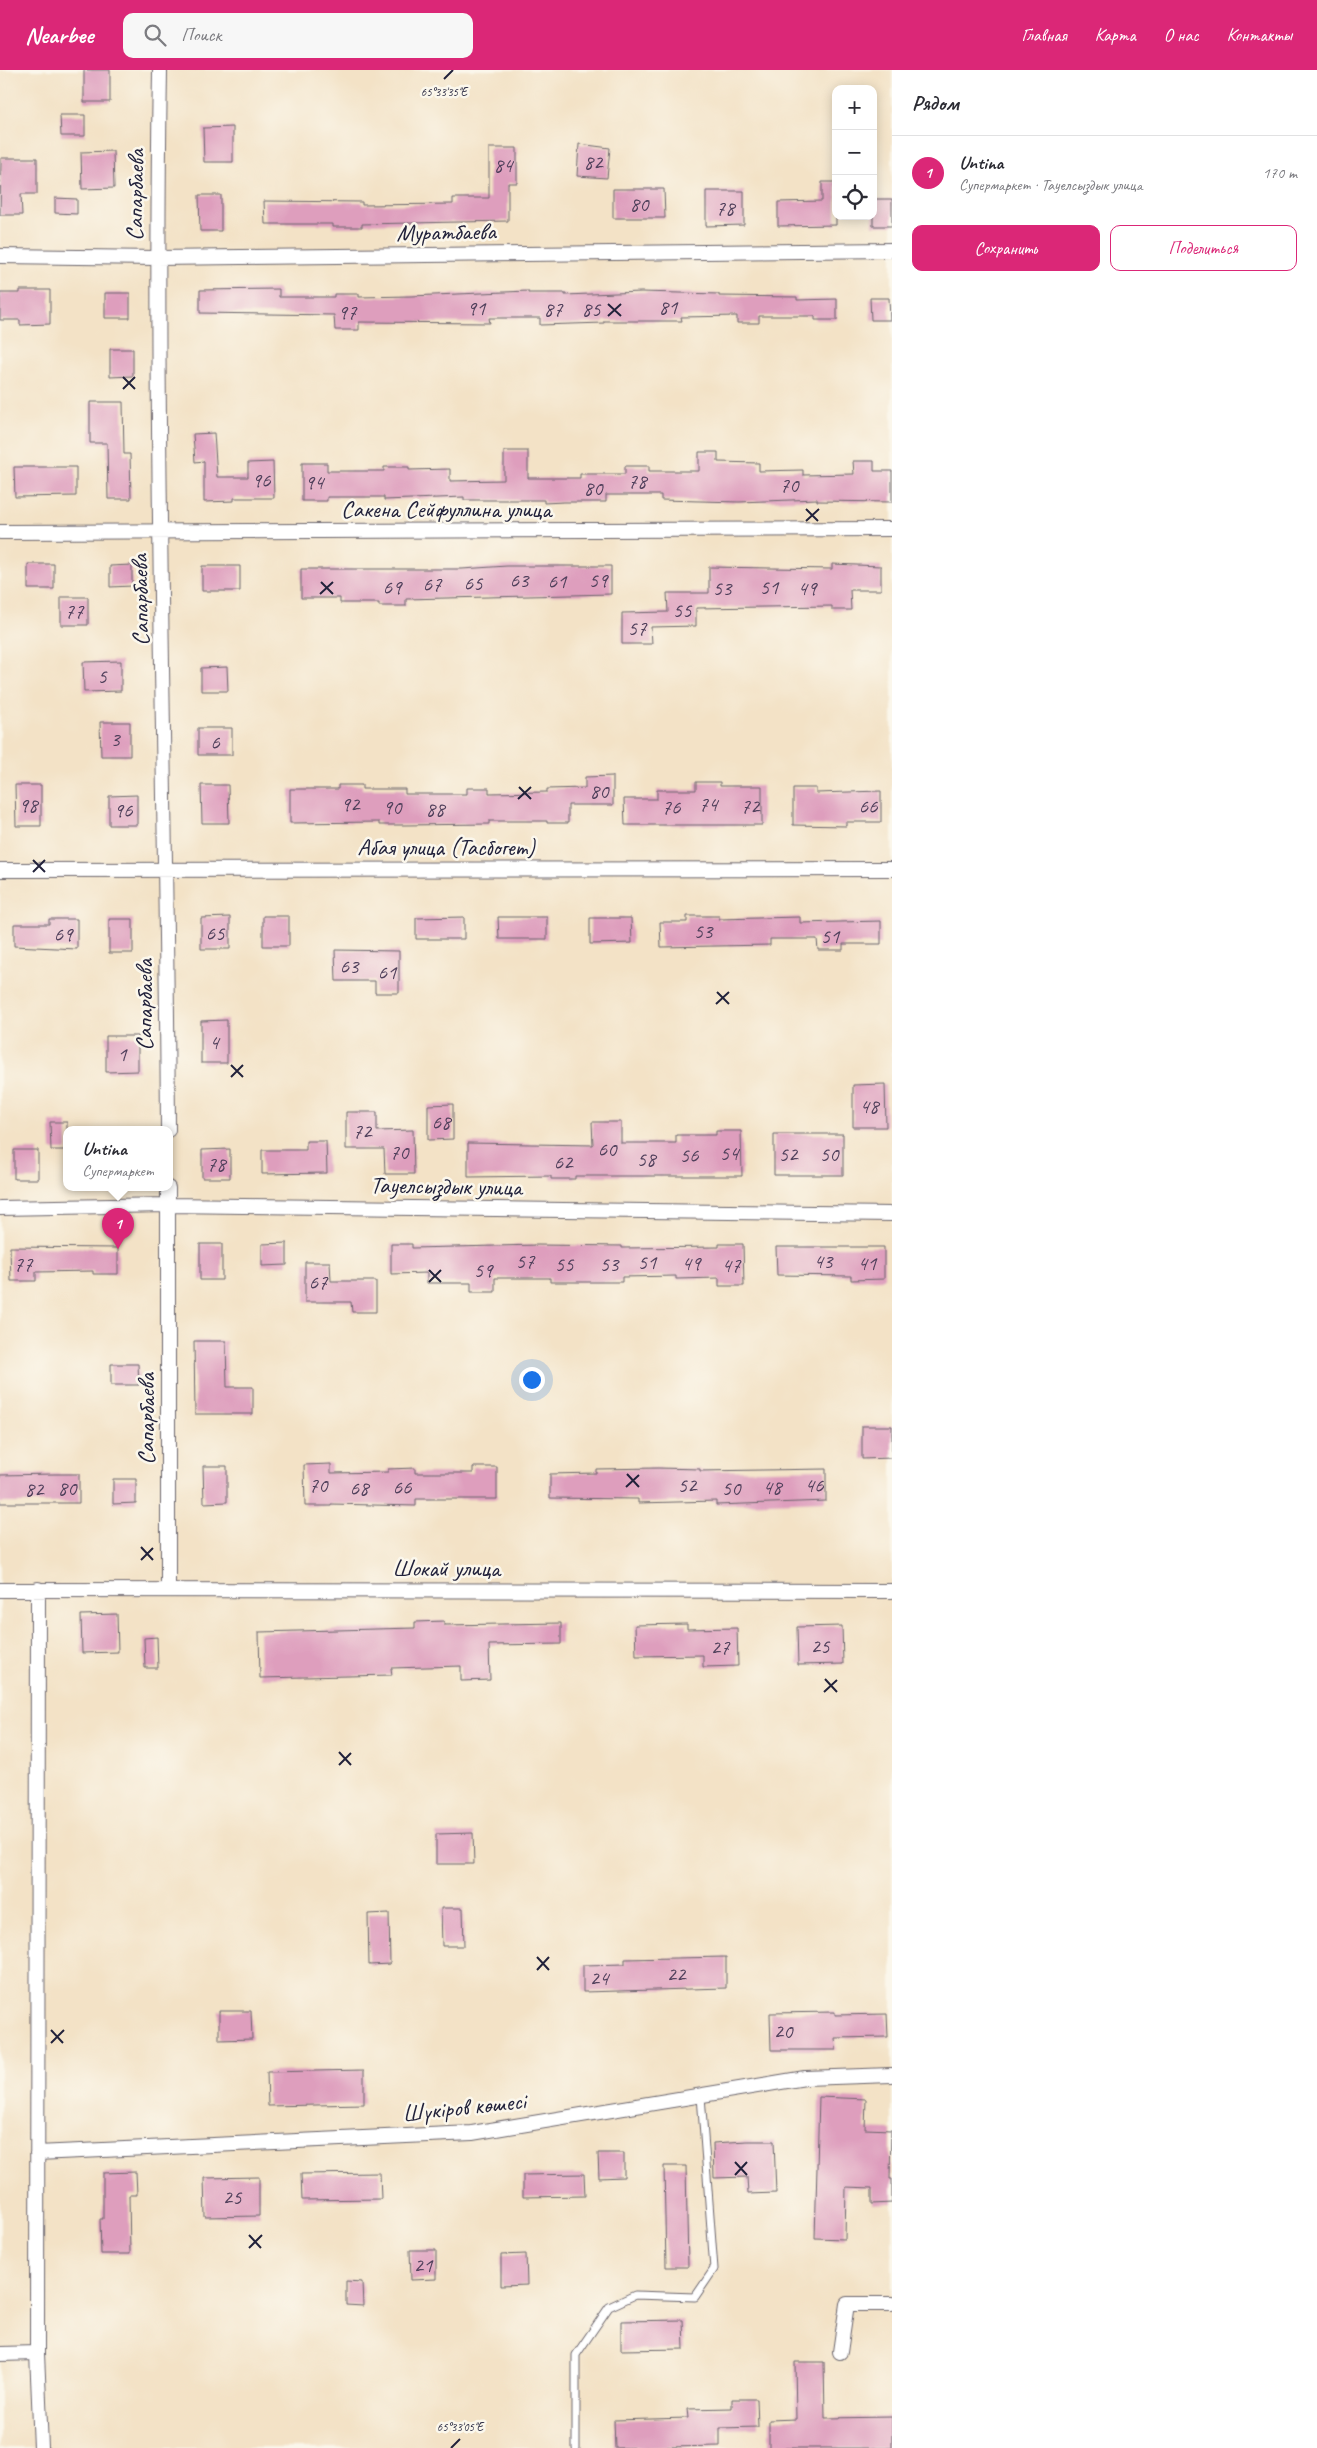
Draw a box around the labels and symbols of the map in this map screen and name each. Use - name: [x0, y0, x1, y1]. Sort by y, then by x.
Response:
- text: 65°33'35"E: [421, 84, 469, 100]
- street label: Сапарбаева: [119, 148, 151, 241]
- house number: 82: [584, 149, 604, 175]
- house number: 84: [494, 152, 515, 178]
- house number: 80: [630, 191, 650, 217]
- house number: 78: [716, 195, 737, 221]
- street label: Муратбаева: [396, 216, 497, 248]
- house number: 81: [659, 294, 679, 320]
- house number: 91: [467, 295, 487, 321]
- house number: 87: [544, 296, 564, 322]
- house number: 85: [582, 296, 602, 322]
- house number: 97: [338, 299, 358, 325]
- house number: 96: [252, 467, 271, 493]
- house number: 78: [628, 468, 649, 494]
- house number: 94: [305, 469, 326, 495]
- house number: 70: [780, 472, 800, 498]
- house number: 80: [584, 475, 604, 501]
- street label: Сакена Сейфуллина улица: [341, 494, 553, 524]
- street label: Сапарбаева: [124, 553, 156, 646]
- house number: 63: [510, 567, 530, 593]
- house number: 59: [589, 567, 609, 593]
- house number: 61: [548, 568, 568, 594]
- house number: 65: [464, 570, 484, 596]
- house number: 67: [423, 571, 443, 597]
- house number: 69: [383, 574, 403, 600]
- house number: 51: [760, 574, 780, 600]
- house number: 53: [713, 575, 733, 601]
- house number: 49: [798, 575, 818, 601]
- house number: 55: [673, 597, 693, 623]
- house number: 77: [65, 598, 85, 624]
- house number: 57: [628, 615, 648, 641]
- house number: 5: [97, 663, 108, 689]
- house number: 3: [110, 726, 121, 752]
- house number: 6: [210, 729, 220, 755]
- house number: 80: [590, 778, 610, 804]
- house number: 92: [341, 791, 361, 817]
- house number: 74: [699, 791, 720, 817]
- house number: 98: [19, 792, 40, 818]
- house number: 72: [741, 793, 761, 819]
- house number: 66: [859, 793, 878, 819]
- house number: 90: [383, 794, 403, 820]
- house number: 76: [662, 794, 681, 820]
- house number: 88: [426, 796, 447, 822]
- house number: 96: [114, 797, 133, 823]
- street label: Абая улица (Тасбогет): [357, 832, 536, 862]
- house number: 53: [694, 918, 714, 944]
- house number: 65: [206, 920, 226, 946]
- house number: 69: [54, 921, 74, 947]
- house number: 51: [821, 923, 841, 949]
- house number: 63: [340, 953, 360, 979]
- street label: Сапарбаева: [129, 958, 159, 1051]
- house number: 61: [378, 959, 398, 985]
- house number: 4: [209, 1029, 221, 1055]
- house number: 1: [117, 1041, 128, 1067]
- house number: 48: [860, 1093, 881, 1119]
- house number: 68: [432, 1109, 453, 1135]
- house number: 72: [353, 1118, 373, 1144]
- house number: 60: [598, 1136, 618, 1162]
- house number: 70: [390, 1139, 410, 1165]
- house number: 54: [720, 1140, 741, 1166]
- house number: 52: [779, 1141, 799, 1167]
- house number: 50: [820, 1141, 840, 1167]
- house number: 56: [680, 1142, 699, 1168]
- house number: 58: [637, 1146, 658, 1172]
- house number: 62: [554, 1149, 574, 1175]
- house number: 78: [207, 1151, 228, 1177]
- street label: Тауелсыздык улица: [370, 1170, 524, 1203]
- pin: 1: [102, 1208, 134, 1249]
- house number: 57: [516, 1248, 536, 1274]
- house number: 43: [814, 1248, 834, 1274]
- house number: 51: [638, 1249, 658, 1275]
- house number: 49: [682, 1250, 702, 1276]
- house number: 41: [858, 1250, 878, 1276]
- house number: 77: [14, 1251, 34, 1277]
- house number: 55: [555, 1251, 575, 1277]
- house number: 53: [600, 1251, 620, 1277]
- house number: 47: [722, 1252, 742, 1278]
- house number: 59: [474, 1257, 494, 1283]
- house number: 67: [309, 1269, 329, 1295]
- your location: [519, 1367, 545, 1393]
- street label: Сапарбаева: [131, 1372, 161, 1465]
- house number: 70: [309, 1472, 329, 1498]
- house number: 52: [678, 1472, 698, 1498]
- house number: 46: [805, 1472, 824, 1498]
- house number: 66: [393, 1474, 412, 1500]
- house number: 48: [763, 1474, 784, 1500]
- house number: 80: [58, 1475, 78, 1501]
- house number: 68: [350, 1475, 371, 1501]
- house number: 50: [722, 1475, 742, 1501]
- house number: 82: [25, 1476, 45, 1502]
- street label: Шокай улица: [392, 1553, 502, 1583]
- house number: 25: [811, 1633, 831, 1659]
- house number: 27: [711, 1634, 731, 1660]
- house number: 22: [667, 1961, 687, 1987]
- house number: 24: [590, 1965, 611, 1991]
- house number: 20: [774, 2018, 794, 2044]
- street label: Шүкіров көшесі: [401, 2085, 530, 2128]
- house number: 25: [223, 2184, 243, 2210]
- house number: 21: [414, 2252, 434, 2278]
- text: 65°33'05"E: [437, 2419, 485, 2435]

